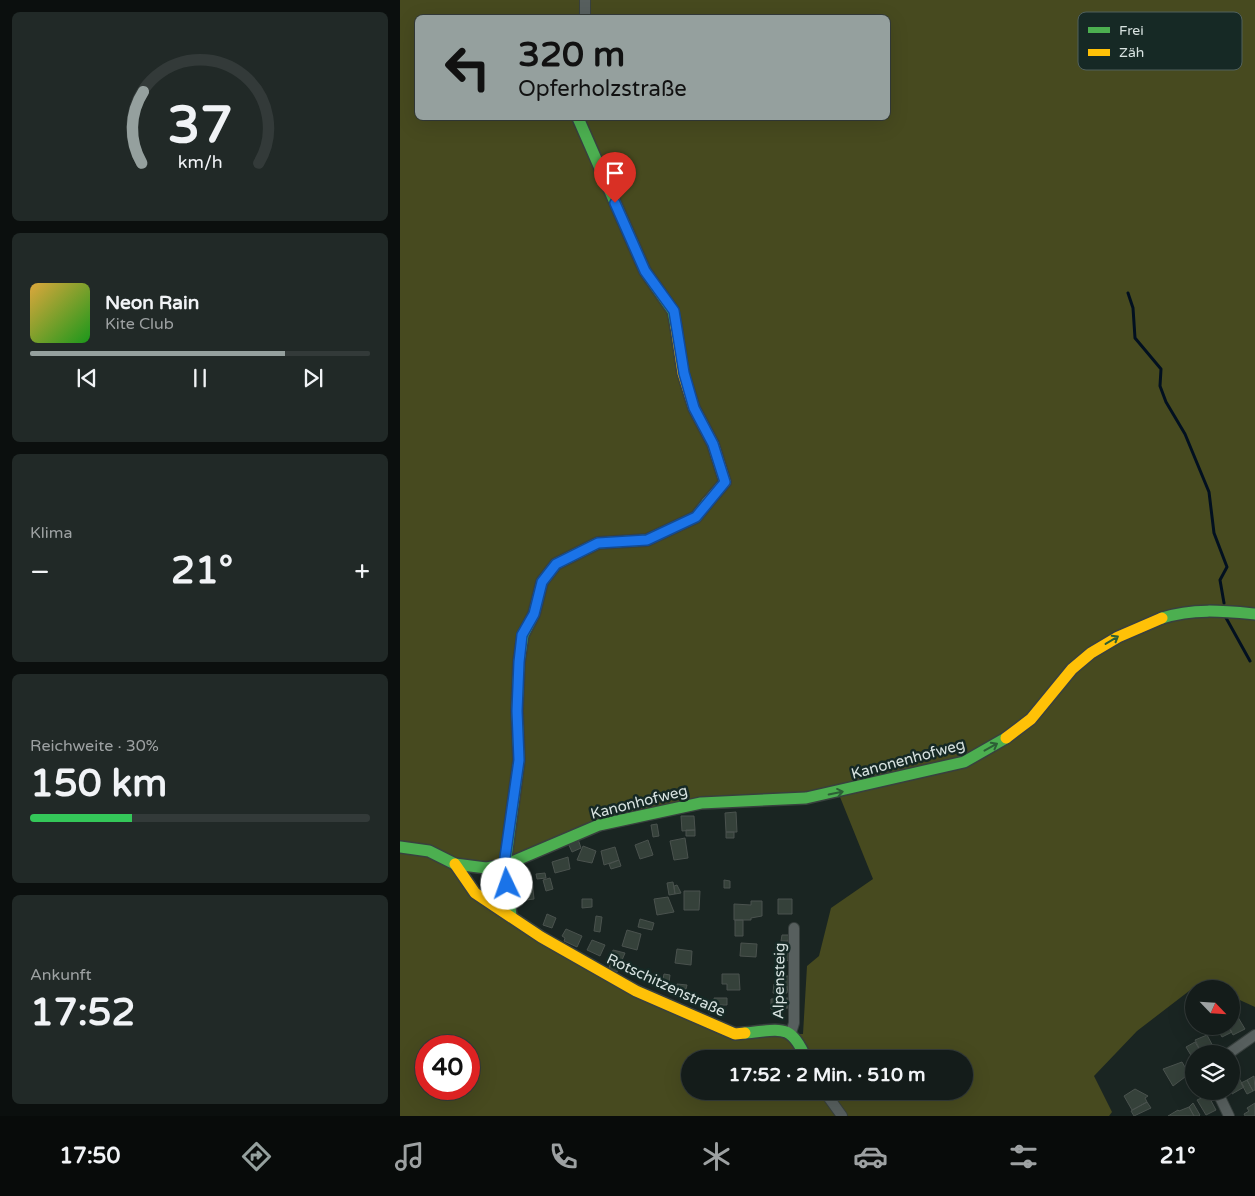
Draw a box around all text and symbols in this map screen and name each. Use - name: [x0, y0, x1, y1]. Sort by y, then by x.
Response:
- legend: [1078, 12, 1242, 70]
- text: Frei: [1119, 22, 1144, 39]
- text: 320 m: [518, 34, 625, 76]
- icon: left: [435, 35, 500, 100]
- text: Zäh: [1119, 44, 1144, 61]
- text: Opferholzstraße: [518, 76, 687, 102]
- text: 37: [167, 94, 233, 157]
- text: km/h: [178, 152, 222, 173]
- pin: [594, 152, 636, 203]
- icon: arrive: [601, 159, 629, 187]
- text: Neon Rain: [105, 292, 199, 314]
- text: Kite Club: [105, 314, 174, 334]
- icon: previous: [73, 364, 101, 392]
- icon: pause: [186, 364, 214, 392]
- icon: next: [299, 364, 327, 392]
- text: Klima: [30, 523, 72, 543]
- text: 21°: [171, 548, 233, 594]
- text: −: [30, 555, 50, 589]
- text: +: [354, 555, 370, 589]
- one-way arrow: [1104, 635, 1118, 645]
- street label: Kanonenhofweg: [849, 735, 967, 783]
- text: Reichweite · 30%: [30, 736, 159, 756]
- one-way arrow: [984, 742, 998, 752]
- text: 150 km: [30, 761, 167, 807]
- street label: Kanonhofweg: [589, 781, 689, 823]
- one-way arrow: [828, 787, 844, 797]
- position arrow: [480, 857, 532, 909]
- street label: Alpensteig: [769, 943, 789, 1019]
- street label: Rotschitzenstraße: [604, 950, 728, 1020]
- text: Ankunft: [30, 965, 92, 985]
- north arrow: [1185, 980, 1240, 1035]
- map controls: [1185, 980, 1240, 1100]
- text: 17:52: [30, 990, 135, 1036]
- speed limit sign: 40: [415, 1035, 480, 1100]
- button: layers: [1185, 1045, 1240, 1100]
- text: 17:52 · 2 Min. · 510 m: [729, 1064, 925, 1086]
- icon: directions: [239, 1139, 274, 1174]
- icon: music: [392, 1139, 427, 1174]
- icon: phone: [546, 1139, 581, 1174]
- icon: climate: [699, 1139, 734, 1174]
- icon: car: [853, 1139, 888, 1174]
- icon: filters: [1006, 1139, 1041, 1174]
- text: 17:50: [59, 1143, 120, 1169]
- text: 21°: [1160, 1143, 1196, 1169]

